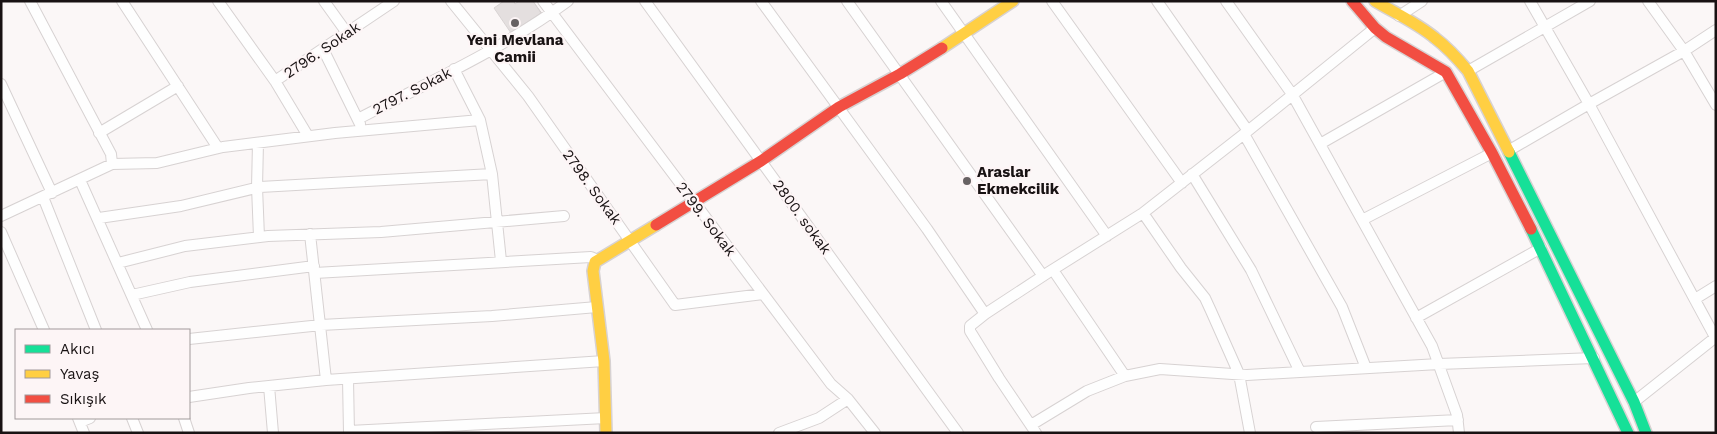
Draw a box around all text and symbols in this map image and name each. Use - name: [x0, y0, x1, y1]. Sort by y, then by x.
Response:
- marker: Yeni Mevlana Camii: [509, 17, 521, 29]
- street label: 2796. Sokak: [280, 18, 364, 82]
- place label: Yeni Mevlana Camii: [466, 31, 564, 66]
- street label: 2797. Sokak: [370, 63, 455, 119]
- street label: 2798. Sokak: [559, 146, 626, 228]
- place label: Araslar Ekmekcilik: [977, 163, 1060, 198]
- marker: Araslar Ekmekcilik: [961, 175, 973, 187]
- street label: 2800. sokak: [769, 176, 835, 258]
- street label: 2799. Sokak: [672, 178, 740, 260]
- legend: [15, 329, 190, 419]
- text: Akıcı: [60, 340, 95, 358]
- text: Yavaş: [60, 365, 100, 383]
- text: Sıkışık: [60, 390, 107, 408]

